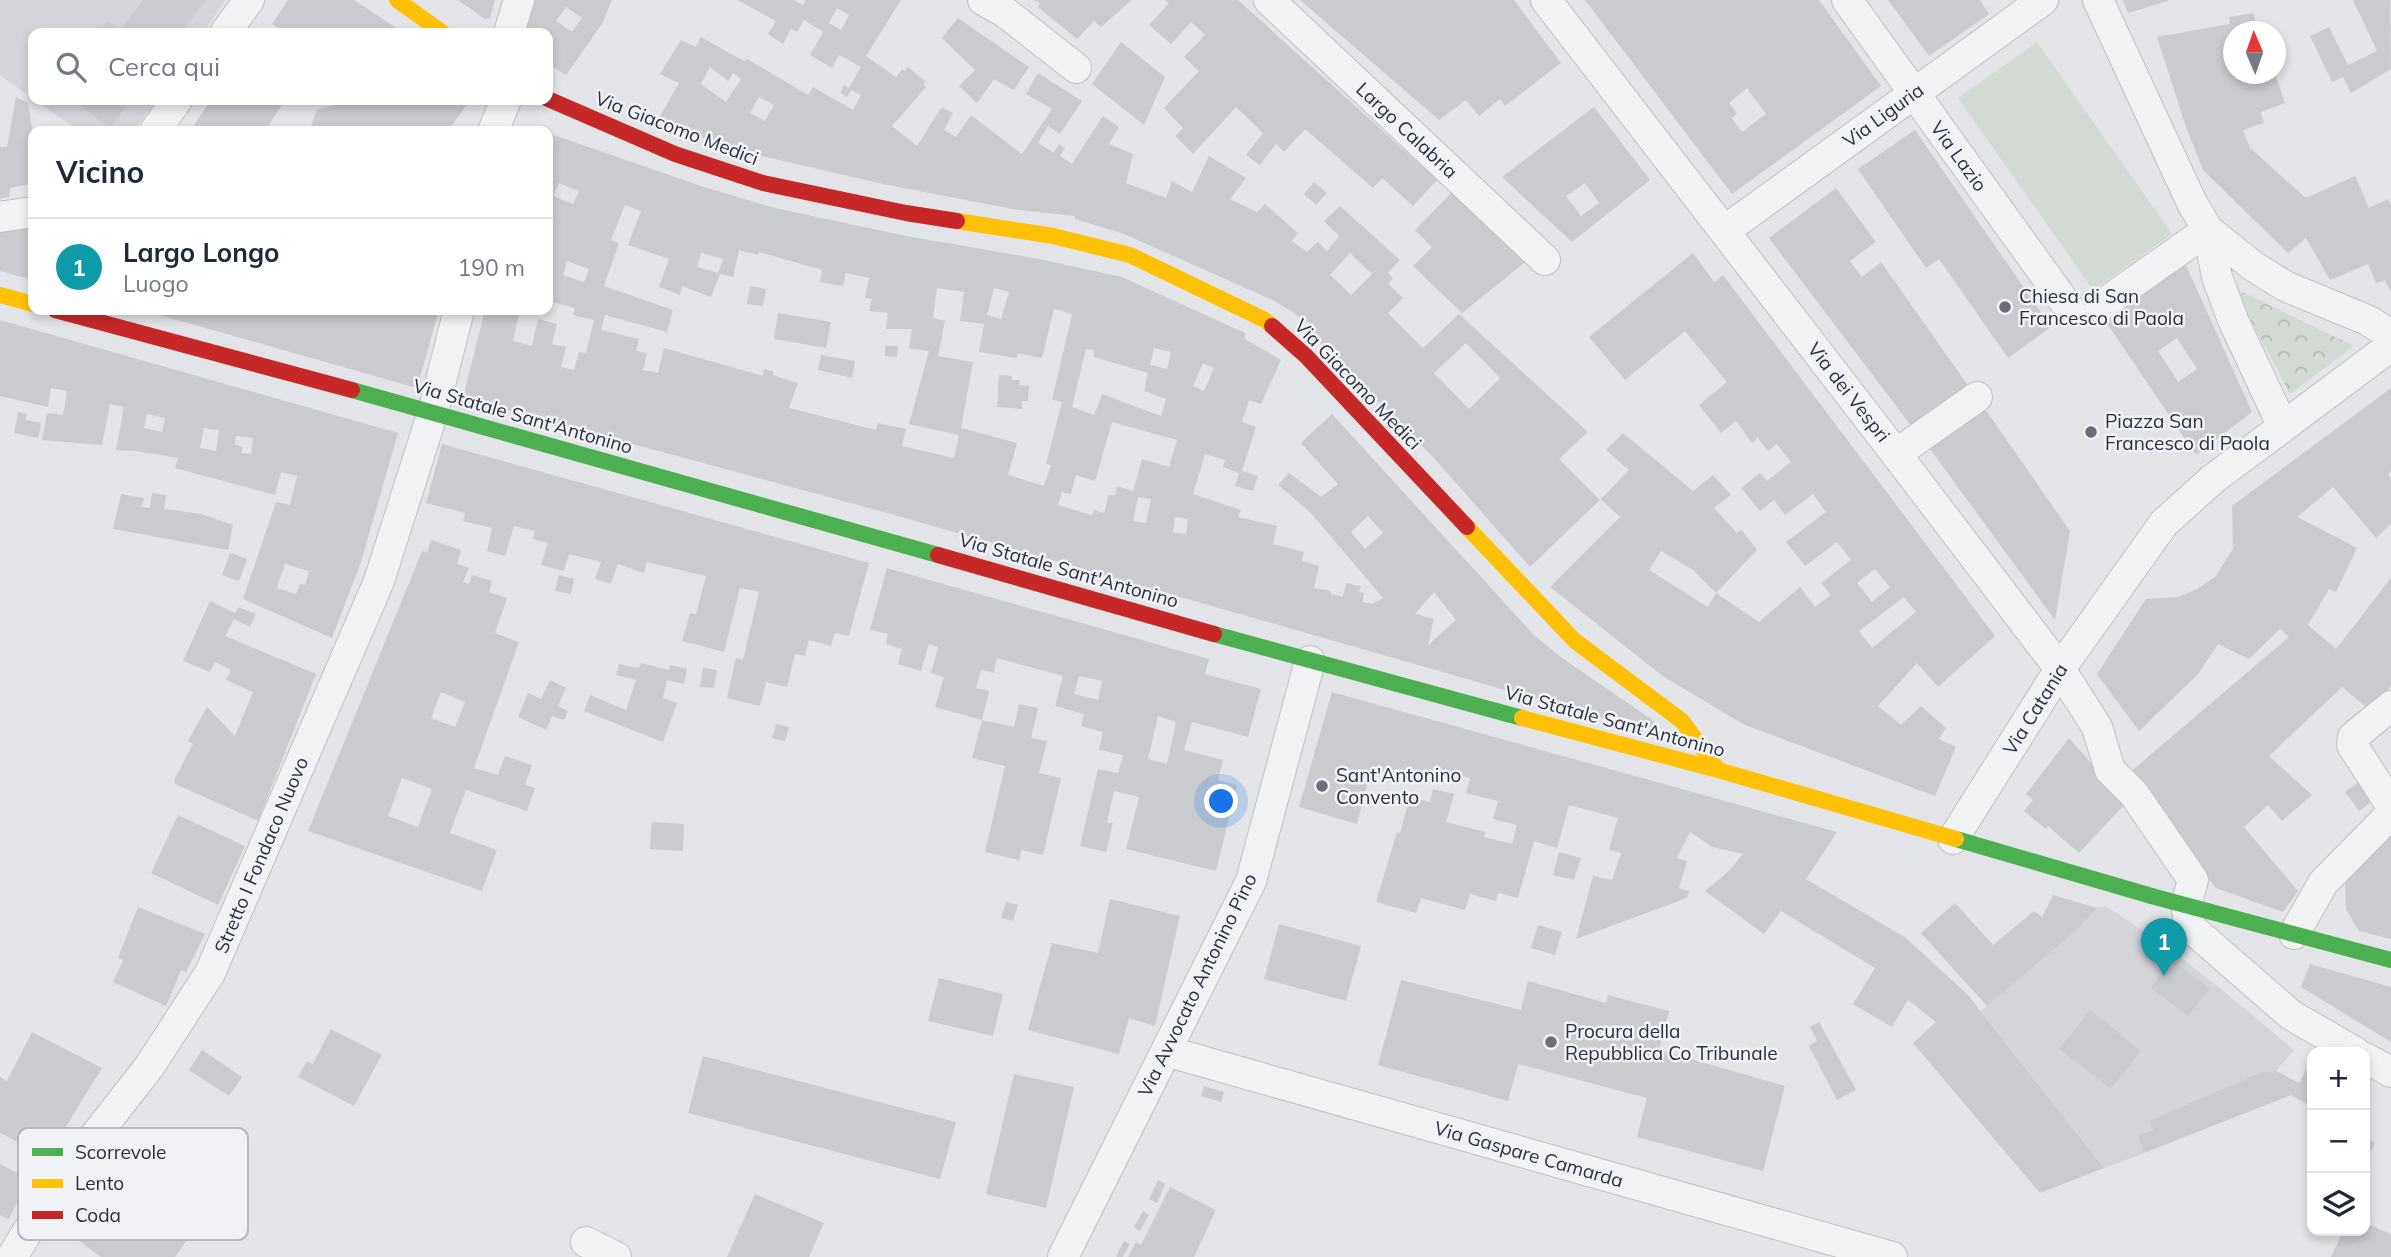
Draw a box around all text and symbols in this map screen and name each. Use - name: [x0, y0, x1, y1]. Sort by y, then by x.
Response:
- north arrow: [2223, 21, 2286, 84]
- search box: [28, 28, 553, 105]
- icon: search: [52, 48, 90, 86]
- text: Cerca qui: [108, 50, 220, 83]
- street label: Largo Calabria: [1351, 77, 1463, 183]
- street label: Via Liguria: [1838, 78, 1928, 152]
- street label: Via Giacomo Medici: [592, 86, 762, 170]
- street label: Via Lazio: [1925, 116, 1993, 196]
- text: Vicino: [56, 153, 144, 191]
- text: Largo Longo: [123, 236, 279, 269]
- text: 1: [72, 253, 86, 282]
- text: 190 m: [457, 253, 525, 282]
- text: Luogo: [123, 269, 189, 298]
- place label: Chiesa di San Francesco di Paola: [2019, 284, 2184, 330]
- marker: Chiesa di San Francesco di Paola: [1997, 299, 2013, 315]
- street label: Via Giacomo Medici: [1289, 313, 1427, 455]
- street label: Via dei Vespri: [1803, 337, 1895, 447]
- street label: Via Statale Sant'Antonino: [410, 373, 636, 459]
- place label: Piazza San Francesco di Paola: [2105, 409, 2270, 455]
- marker: Piazza San Francesco di Paola: [2083, 424, 2099, 440]
- street label: Via Statale Sant'Antonino: [956, 527, 1182, 613]
- street label: Via Catania: [1997, 659, 2073, 759]
- street label: Via Statale Sant'Antonino: [1502, 680, 1728, 762]
- street label: Stretto I Fondaco Nuovo: [209, 753, 313, 957]
- place label: Sant'Antonino Convento: [1336, 763, 1461, 809]
- marker: Sant'Antonino Convento: [1314, 778, 1330, 794]
- your location: [1204, 784, 1238, 818]
- street label: Via Avvocato Antonino Pino: [1132, 869, 1262, 1101]
- pin: 1: [2141, 918, 2187, 976]
- place label: Procura della Repubblica Co Tribunale: [1565, 1019, 1778, 1065]
- marker: Procura della Repubblica Co Tribunale: [1543, 1034, 1559, 1050]
- map controls: [2307, 1047, 2370, 1236]
- button: +: [2307, 1047, 2370, 1110]
- button: −: [2307, 1110, 2370, 1173]
- street label: Via Gaspare Camarda: [1432, 1116, 1626, 1192]
- legend: [18, 1128, 248, 1240]
- text: Scorrevole: [75, 1140, 166, 1164]
- text: Lento: [75, 1171, 124, 1195]
- button: layers: [2307, 1173, 2370, 1236]
- text: Coda: [75, 1203, 121, 1227]

